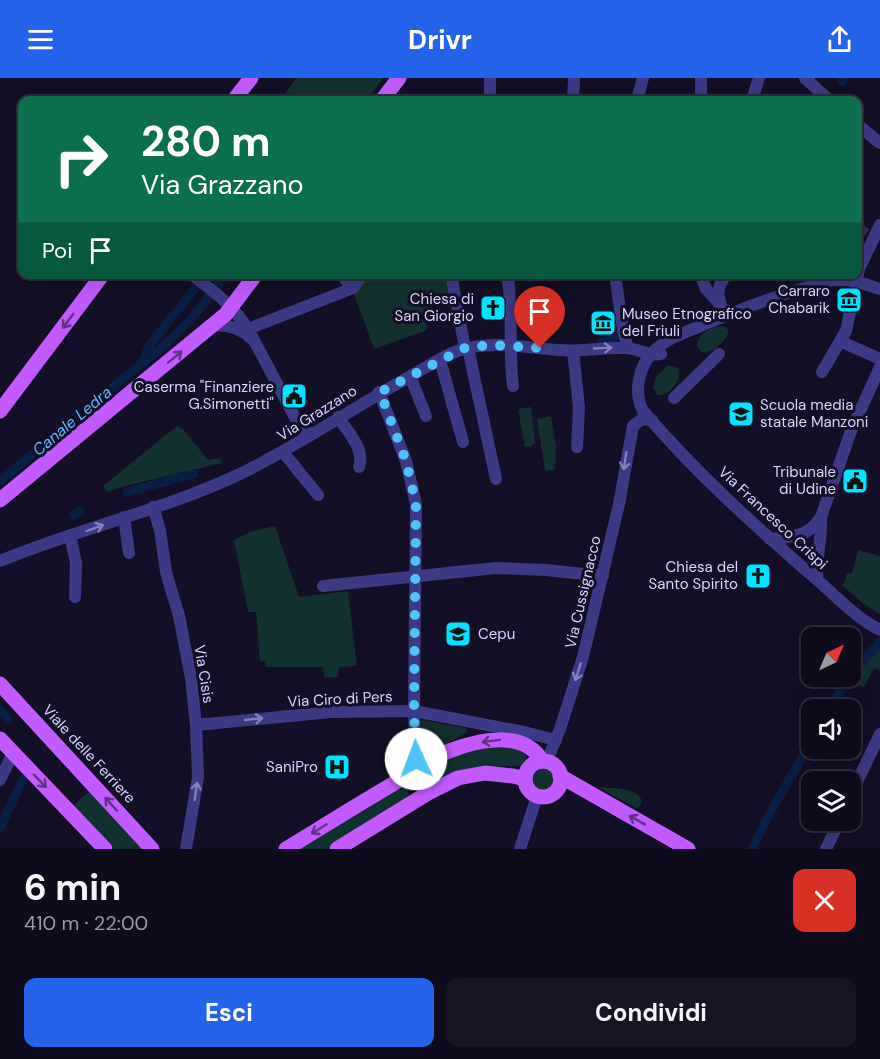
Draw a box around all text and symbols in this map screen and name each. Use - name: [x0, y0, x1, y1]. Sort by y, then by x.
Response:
- text: Drivr: [408, 22, 472, 57]
- icon: menu: [24, 23, 57, 56]
- icon: share: [823, 23, 856, 56]
- text: 280 m: [141, 114, 271, 169]
- icon: right: [42, 120, 120, 198]
- text: Via Grazzano: [141, 167, 304, 202]
- icon: arrive: [84, 234, 117, 267]
- text: Poi: [42, 236, 72, 265]
- place label: Carraro Chabarik: [768, 281, 830, 318]
- museum icon: Carraro Chabarik: [834, 285, 864, 315]
- pin: [514, 286, 565, 348]
- place label: Chiesa di San Giorgio: [394, 289, 474, 326]
- church icon: Chiesa di San Giorgio: [478, 293, 508, 323]
- icon: arrive: [523, 295, 556, 328]
- place label: Museo Etnografico del Friuli: [622, 304, 752, 341]
- museum icon: Museo Etnografico del Friuli: [588, 308, 618, 338]
- one-way arrow: [61, 313, 74, 329]
- one-way arrow: [593, 343, 613, 354]
- one-way arrow: [167, 350, 182, 364]
- place label: Caserma "Finanziere G.Simonetti": [134, 377, 274, 414]
- water label: Canale Ledra: [28, 381, 116, 460]
- street label: Via Grazzano: [273, 381, 361, 445]
- public building icon: Caserma "Finanziere G.Simonetti": [279, 381, 309, 411]
- place label: Scuola media statale Manzoni: [760, 395, 868, 432]
- school or university icon: Scuola media statale Manzoni: [726, 399, 756, 429]
- one-way arrow: [620, 451, 631, 471]
- street label: Via Francesco Crispi: [714, 462, 832, 574]
- place label: Tribunale di Udine: [773, 462, 836, 499]
- public building icon: Tribunale di Udine: [840, 466, 870, 496]
- one-way arrow: [85, 522, 104, 533]
- street label: Via Cussignacco: [560, 534, 606, 650]
- place label: Chiesa del Santo Spirito: [649, 557, 738, 594]
- church icon: Chiesa del Santo Spirito: [743, 561, 773, 591]
- school or university icon: Cepu: [443, 619, 473, 649]
- place label: Cepu: [478, 624, 515, 644]
- north arrow: [801, 627, 861, 687]
- map controls: [801, 627, 861, 831]
- street label: Via Cisis: [190, 643, 218, 705]
- one-way arrow: [572, 662, 583, 681]
- street label: Via Ciro di Pers: [287, 686, 393, 712]
- button: sound: [801, 699, 861, 759]
- street label: Viale delle Ferriere: [38, 700, 140, 808]
- one-way arrow: [244, 713, 263, 724]
- position arrow: [384, 727, 448, 791]
- one-way arrow: [482, 736, 501, 747]
- hospital icon: SaniPro: [322, 752, 352, 782]
- place label: SaniPro: [266, 757, 318, 777]
- button: layers: [801, 771, 861, 831]
- one-way arrow: [33, 774, 48, 789]
- one-way arrow: [190, 782, 201, 802]
- one-way arrow: [104, 797, 118, 812]
- one-way arrow: [629, 814, 646, 826]
- one-way arrow: [311, 823, 328, 835]
- text: 6 min: [24, 864, 121, 911]
- button: close: [793, 869, 856, 932]
- text: 410 m · 22:00: [24, 910, 148, 936]
- button: Esci: [24, 978, 434, 1047]
- button: Condividi: [446, 978, 856, 1047]

